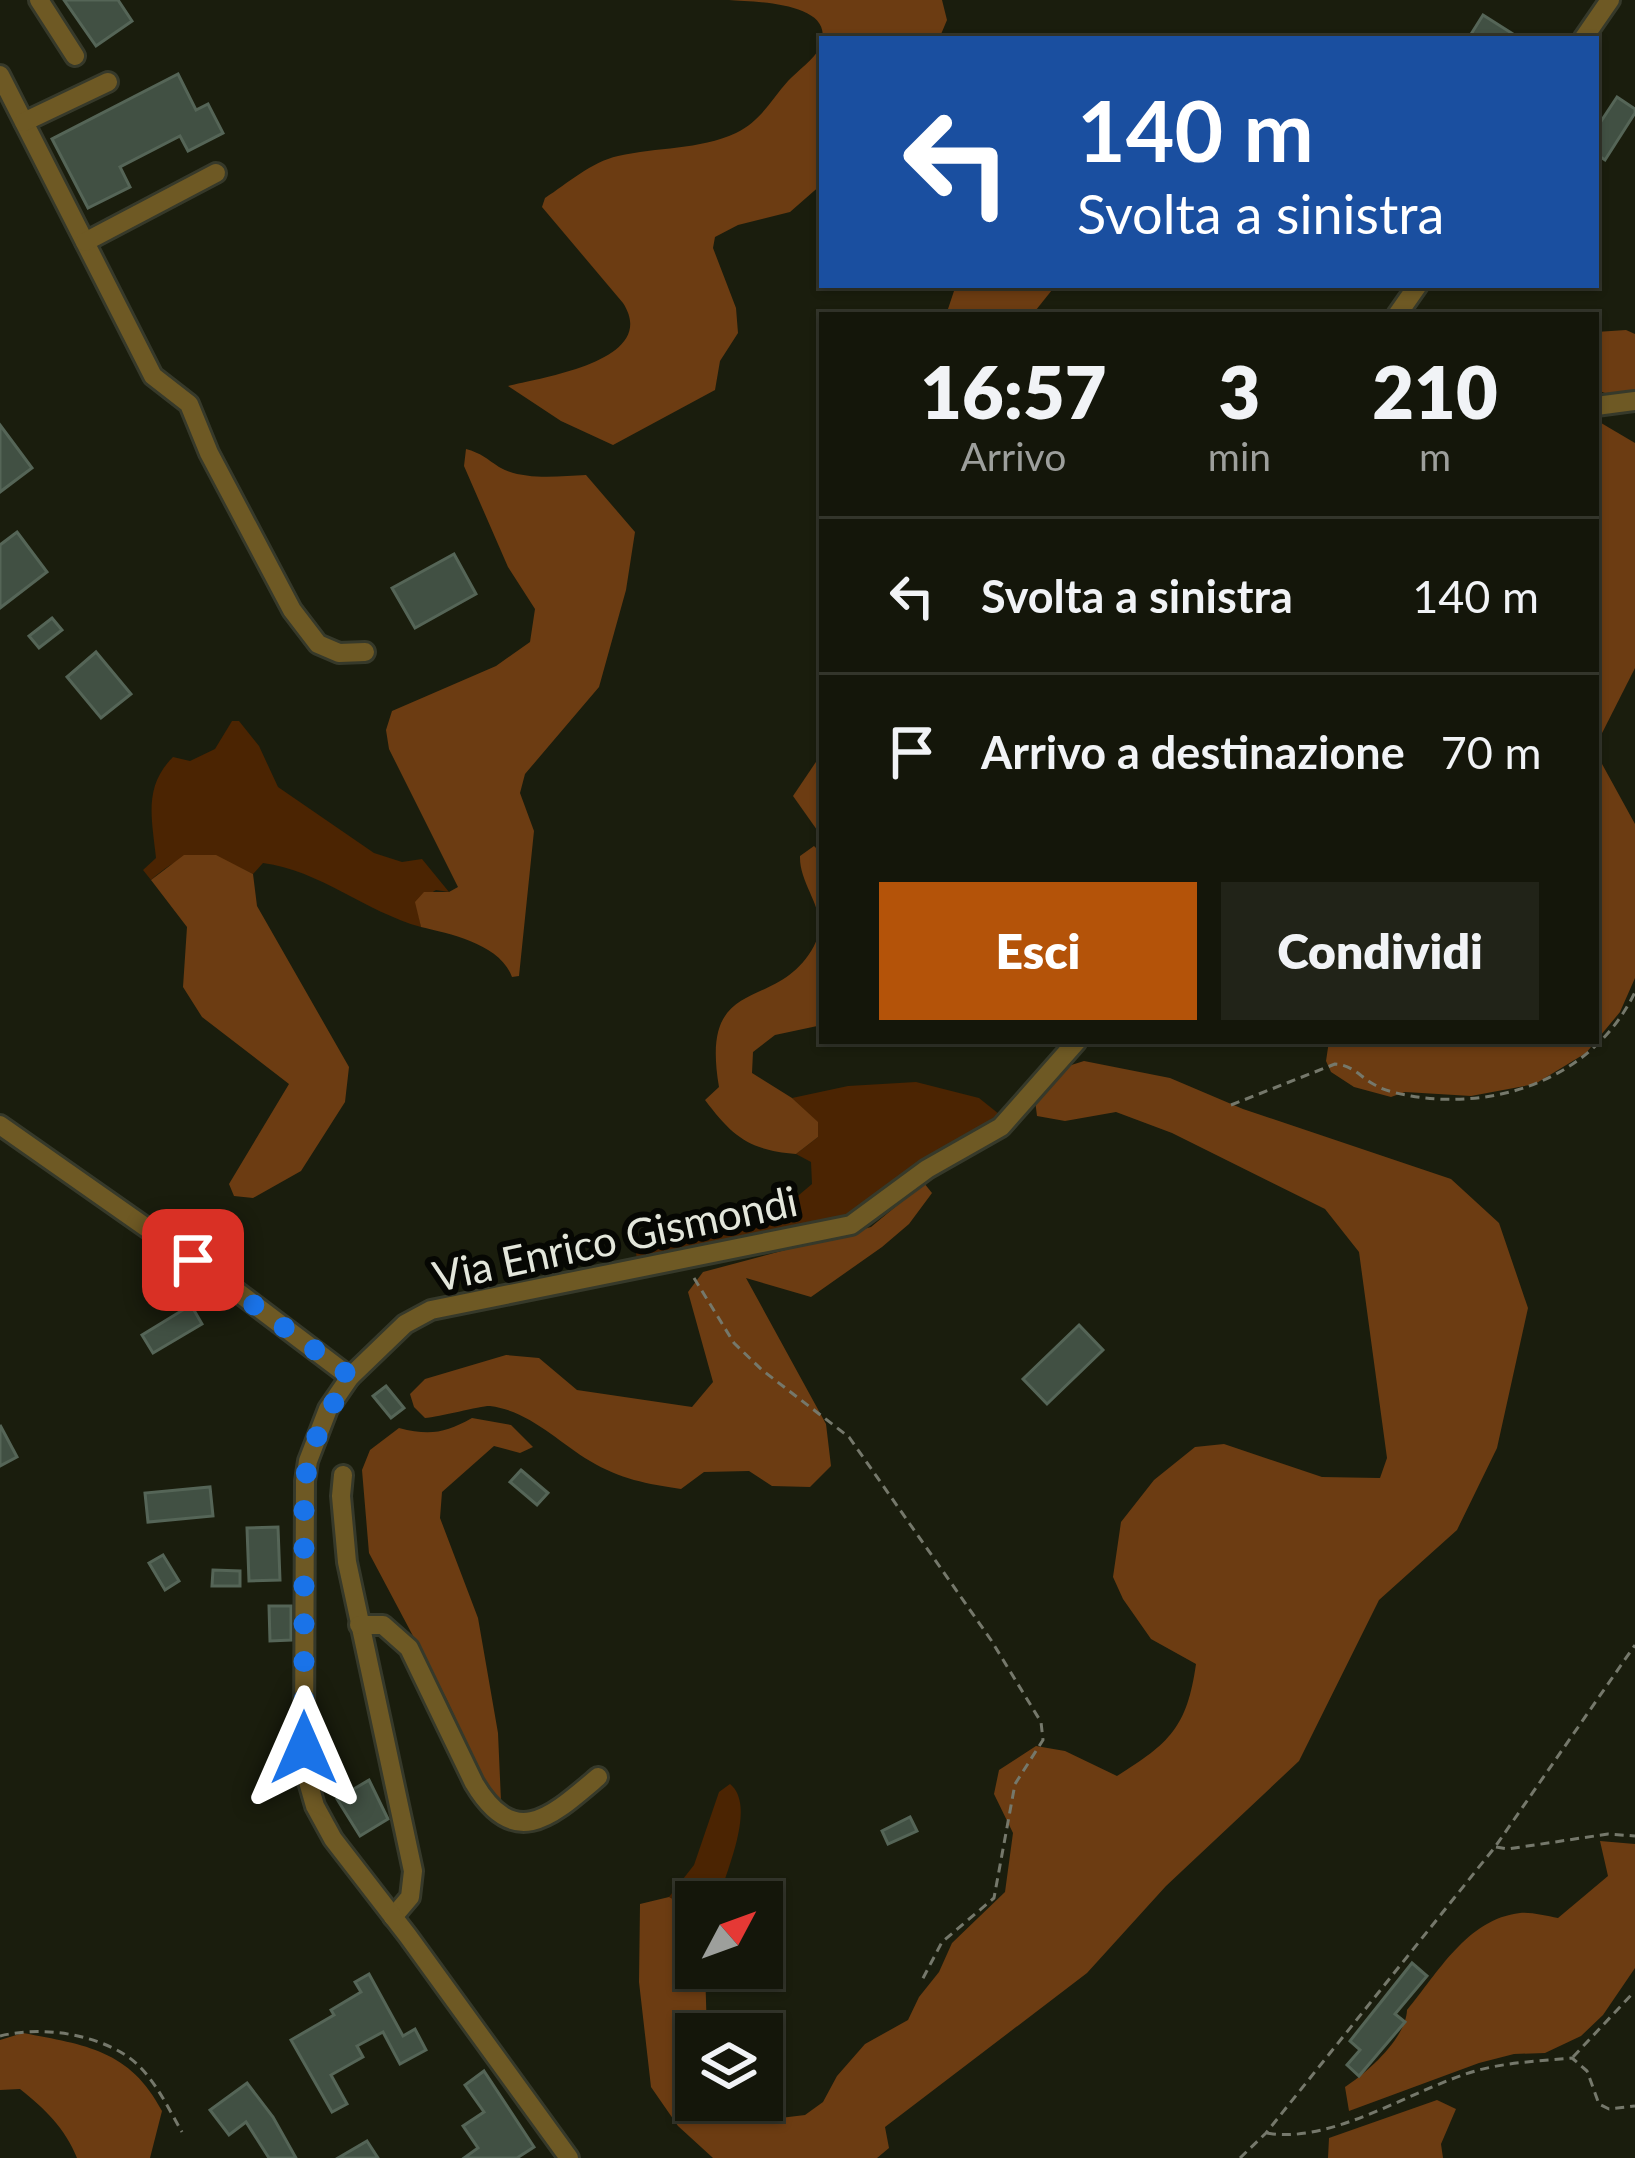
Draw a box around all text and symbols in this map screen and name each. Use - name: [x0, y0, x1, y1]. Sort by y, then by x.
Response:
- text: 140 m: [1077, 79, 1314, 180]
- icon: left: [879, 84, 1035, 240]
- text: Svolta a sinistra: [1077, 181, 1444, 246]
- text: 16:57: [920, 348, 1106, 434]
- text: 3: [1219, 348, 1260, 434]
- text: 210: [1372, 348, 1498, 434]
- text: Arrivo: [961, 433, 1066, 479]
- text: min: [1208, 433, 1271, 479]
- text: m: [1419, 433, 1451, 479]
- icon: left: [879, 563, 945, 629]
- text: Svolta a sinistra: [981, 569, 1293, 623]
- text: 140 m: [1412, 569, 1539, 623]
- icon: arrive: [879, 719, 945, 785]
- text: Arrivo a destinazione: [981, 725, 1405, 779]
- text: 70 m: [1441, 725, 1541, 779]
- button: Esci: [879, 882, 1197, 1020]
- button: Condividi: [1221, 882, 1539, 1020]
- street label: Via Enrico Gismondi: [428, 1175, 801, 1301]
- pin: [142, 1209, 244, 1311]
- icon: arrive: [160, 1227, 226, 1293]
- position arrow: [241, 1685, 367, 1811]
- north arrow: [675, 1881, 783, 1989]
- map controls: [675, 1881, 783, 2121]
- button: layers: [675, 2013, 783, 2121]

